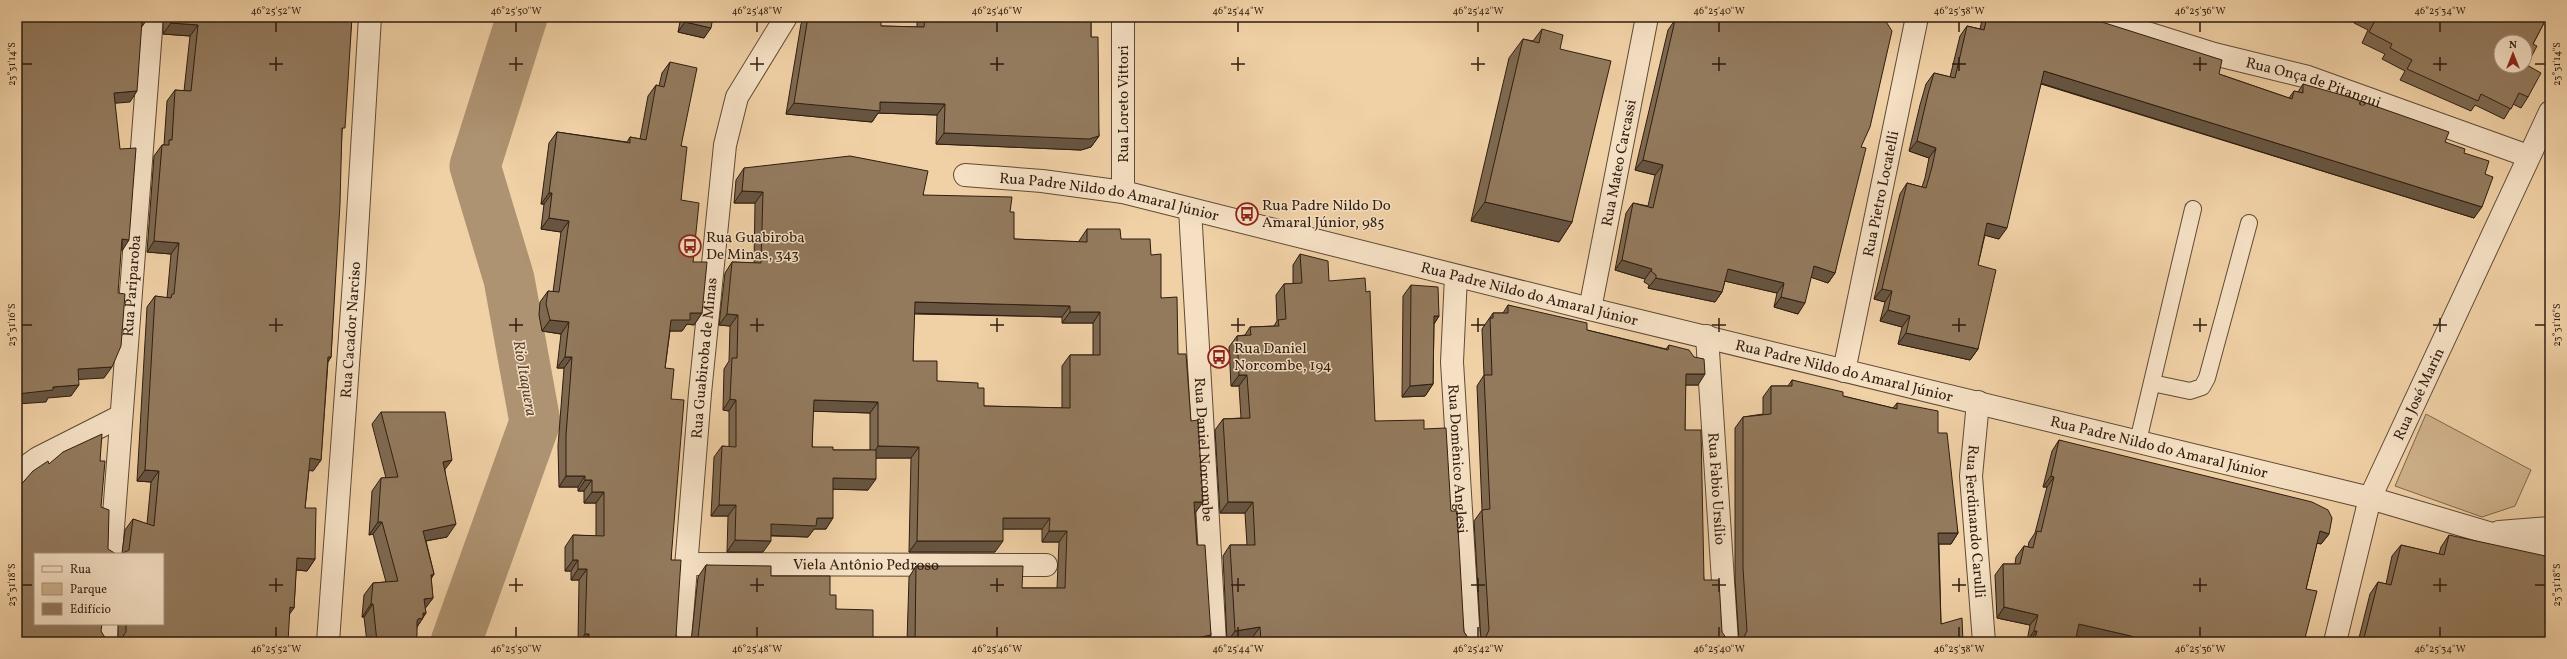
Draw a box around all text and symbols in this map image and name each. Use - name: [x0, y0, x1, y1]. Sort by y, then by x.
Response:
- text: 46°25'52"W: [251, 4, 301, 18]
- text: 46°25'50"W: [490, 4, 542, 18]
- text: 46°25'48"W: [732, 4, 782, 18]
- text: 46°25'46"W: [972, 4, 1022, 18]
- text: 46°25'44"W: [1212, 4, 1264, 18]
- text: 46°25'42"W: [1452, 4, 1504, 18]
- text: 46°25'40"W: [1693, 4, 1745, 18]
- text: 46°25'38"W: [1934, 4, 1984, 18]
- text: 46°25'36"W: [2175, 4, 2225, 18]
- text: 46°25'34"W: [2414, 4, 2466, 18]
- north arrow: [2493, 34, 2533, 74]
- text: N: [2509, 38, 2517, 53]
- text: 23°31'14"S: [5, 42, 19, 86]
- text: 23°31'14"S: [2550, 42, 2564, 86]
- street label: Rua Loreto Vittori: [1114, 45, 1135, 163]
- street label: Rua Onça de Pitangui: [2243, 53, 2383, 114]
- street label: Rua Mateo Carcassi: [1597, 98, 1643, 228]
- street label: Rua Pietro Locatelli: [1859, 129, 1905, 259]
- street label: Rua Padre Nildo do Amaral Júnior: [998, 169, 1221, 228]
- place label: Rua Padre Nildo Do Amaral Júnior, 985: [1262, 196, 1391, 234]
- bus stop icon: Rua Padre Nildo Do Amaral Júnior, 985: [1234, 201, 1260, 227]
- place label: Rua Guabiroba De Minas, 343: [706, 228, 805, 266]
- bus stop icon: Rua Guabiroba De Minas, 343: [677, 233, 703, 259]
- street label: Rua Pariparoba: [119, 234, 147, 338]
- street label: Rua Padre Nildo do Amaral Júnior: [1418, 258, 1640, 332]
- street label: Rua Cacador Narciso: [337, 261, 367, 399]
- street label: Rua Guabiroba de Minas: [687, 277, 724, 439]
- text: 23°31'16"S: [5, 304, 19, 346]
- text: 23°31'16"S: [2550, 304, 2564, 346]
- street label: Rua Padre Nildo do Amaral Júnior: [1733, 336, 1955, 409]
- water label: Rio Itaquera: [507, 339, 542, 419]
- place label: Rua Daniel Norcombe, 194: [1234, 339, 1332, 377]
- bus stop icon: Rua Daniel Norcombe, 194: [1206, 344, 1232, 370]
- street label: Rua José Marin: [2389, 345, 2451, 444]
- street label: Rua Daniel Norcombe: [1188, 377, 1217, 522]
- street label: Rua Domênico Anglesi: [1441, 384, 1471, 534]
- street label: Rua Padre Nildo do Amaral Júnior: [2048, 412, 2270, 485]
- street label: Rua Fabio Ursílio: [1701, 432, 1730, 546]
- street label: Rua Ferdinando Carulli: [1959, 444, 1990, 599]
- legend: [34, 553, 164, 625]
- street label: Viela Antônio Pedroso: [793, 555, 939, 577]
- text: Rua: [70, 562, 91, 578]
- text: 23°31'18"S: [5, 564, 19, 606]
- text: 23°31'18"S: [2550, 564, 2564, 606]
- text: Parque: [70, 582, 107, 598]
- text: Edifício: [70, 602, 111, 618]
- text: 46°25'52"W: [251, 642, 301, 656]
- text: 46°25'50"W: [490, 642, 542, 656]
- text: 46°25'48"W: [732, 642, 782, 656]
- text: 46°25'46"W: [972, 642, 1022, 656]
- text: 46°25'44"W: [1212, 642, 1264, 656]
- text: 46°25'42"W: [1452, 642, 1504, 656]
- text: 46°25'40"W: [1693, 642, 1745, 656]
- text: 46°25'38"W: [1934, 642, 1984, 656]
- text: 46°25'36"W: [2175, 642, 2225, 656]
- text: 46°25'34"W: [2414, 642, 2466, 656]

